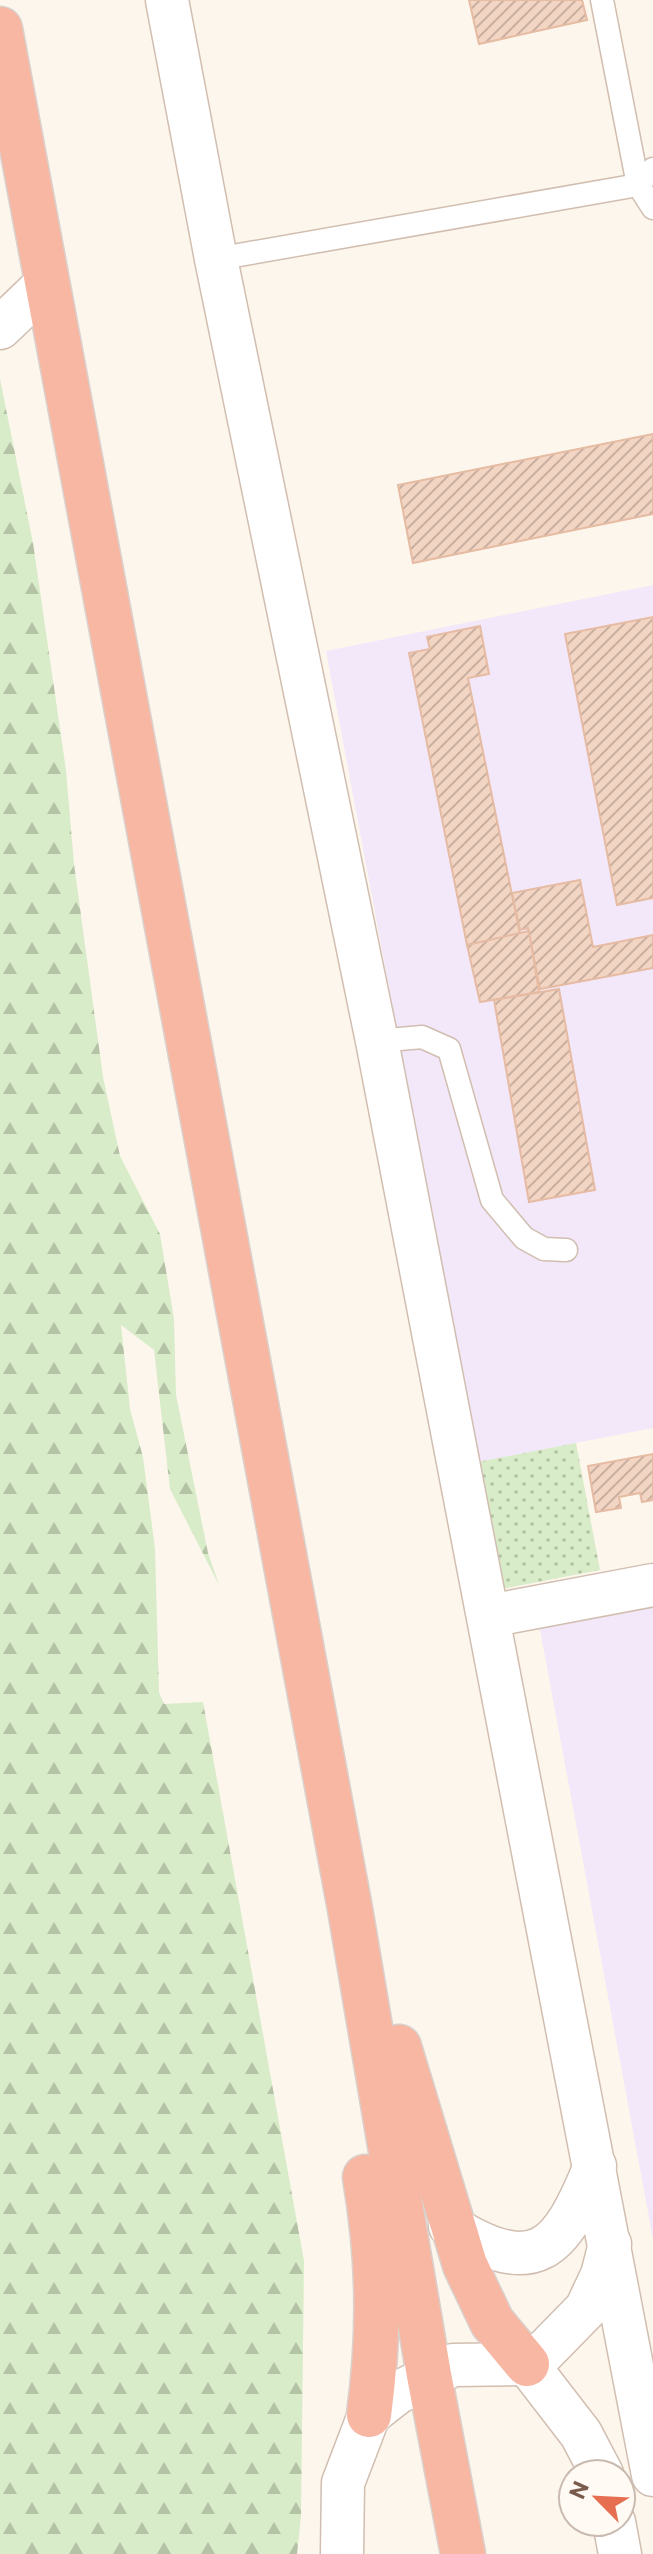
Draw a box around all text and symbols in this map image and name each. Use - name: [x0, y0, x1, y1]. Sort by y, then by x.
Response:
- north arrow: [557, 2458, 637, 2538]
- text: N: [563, 2477, 594, 2503]

